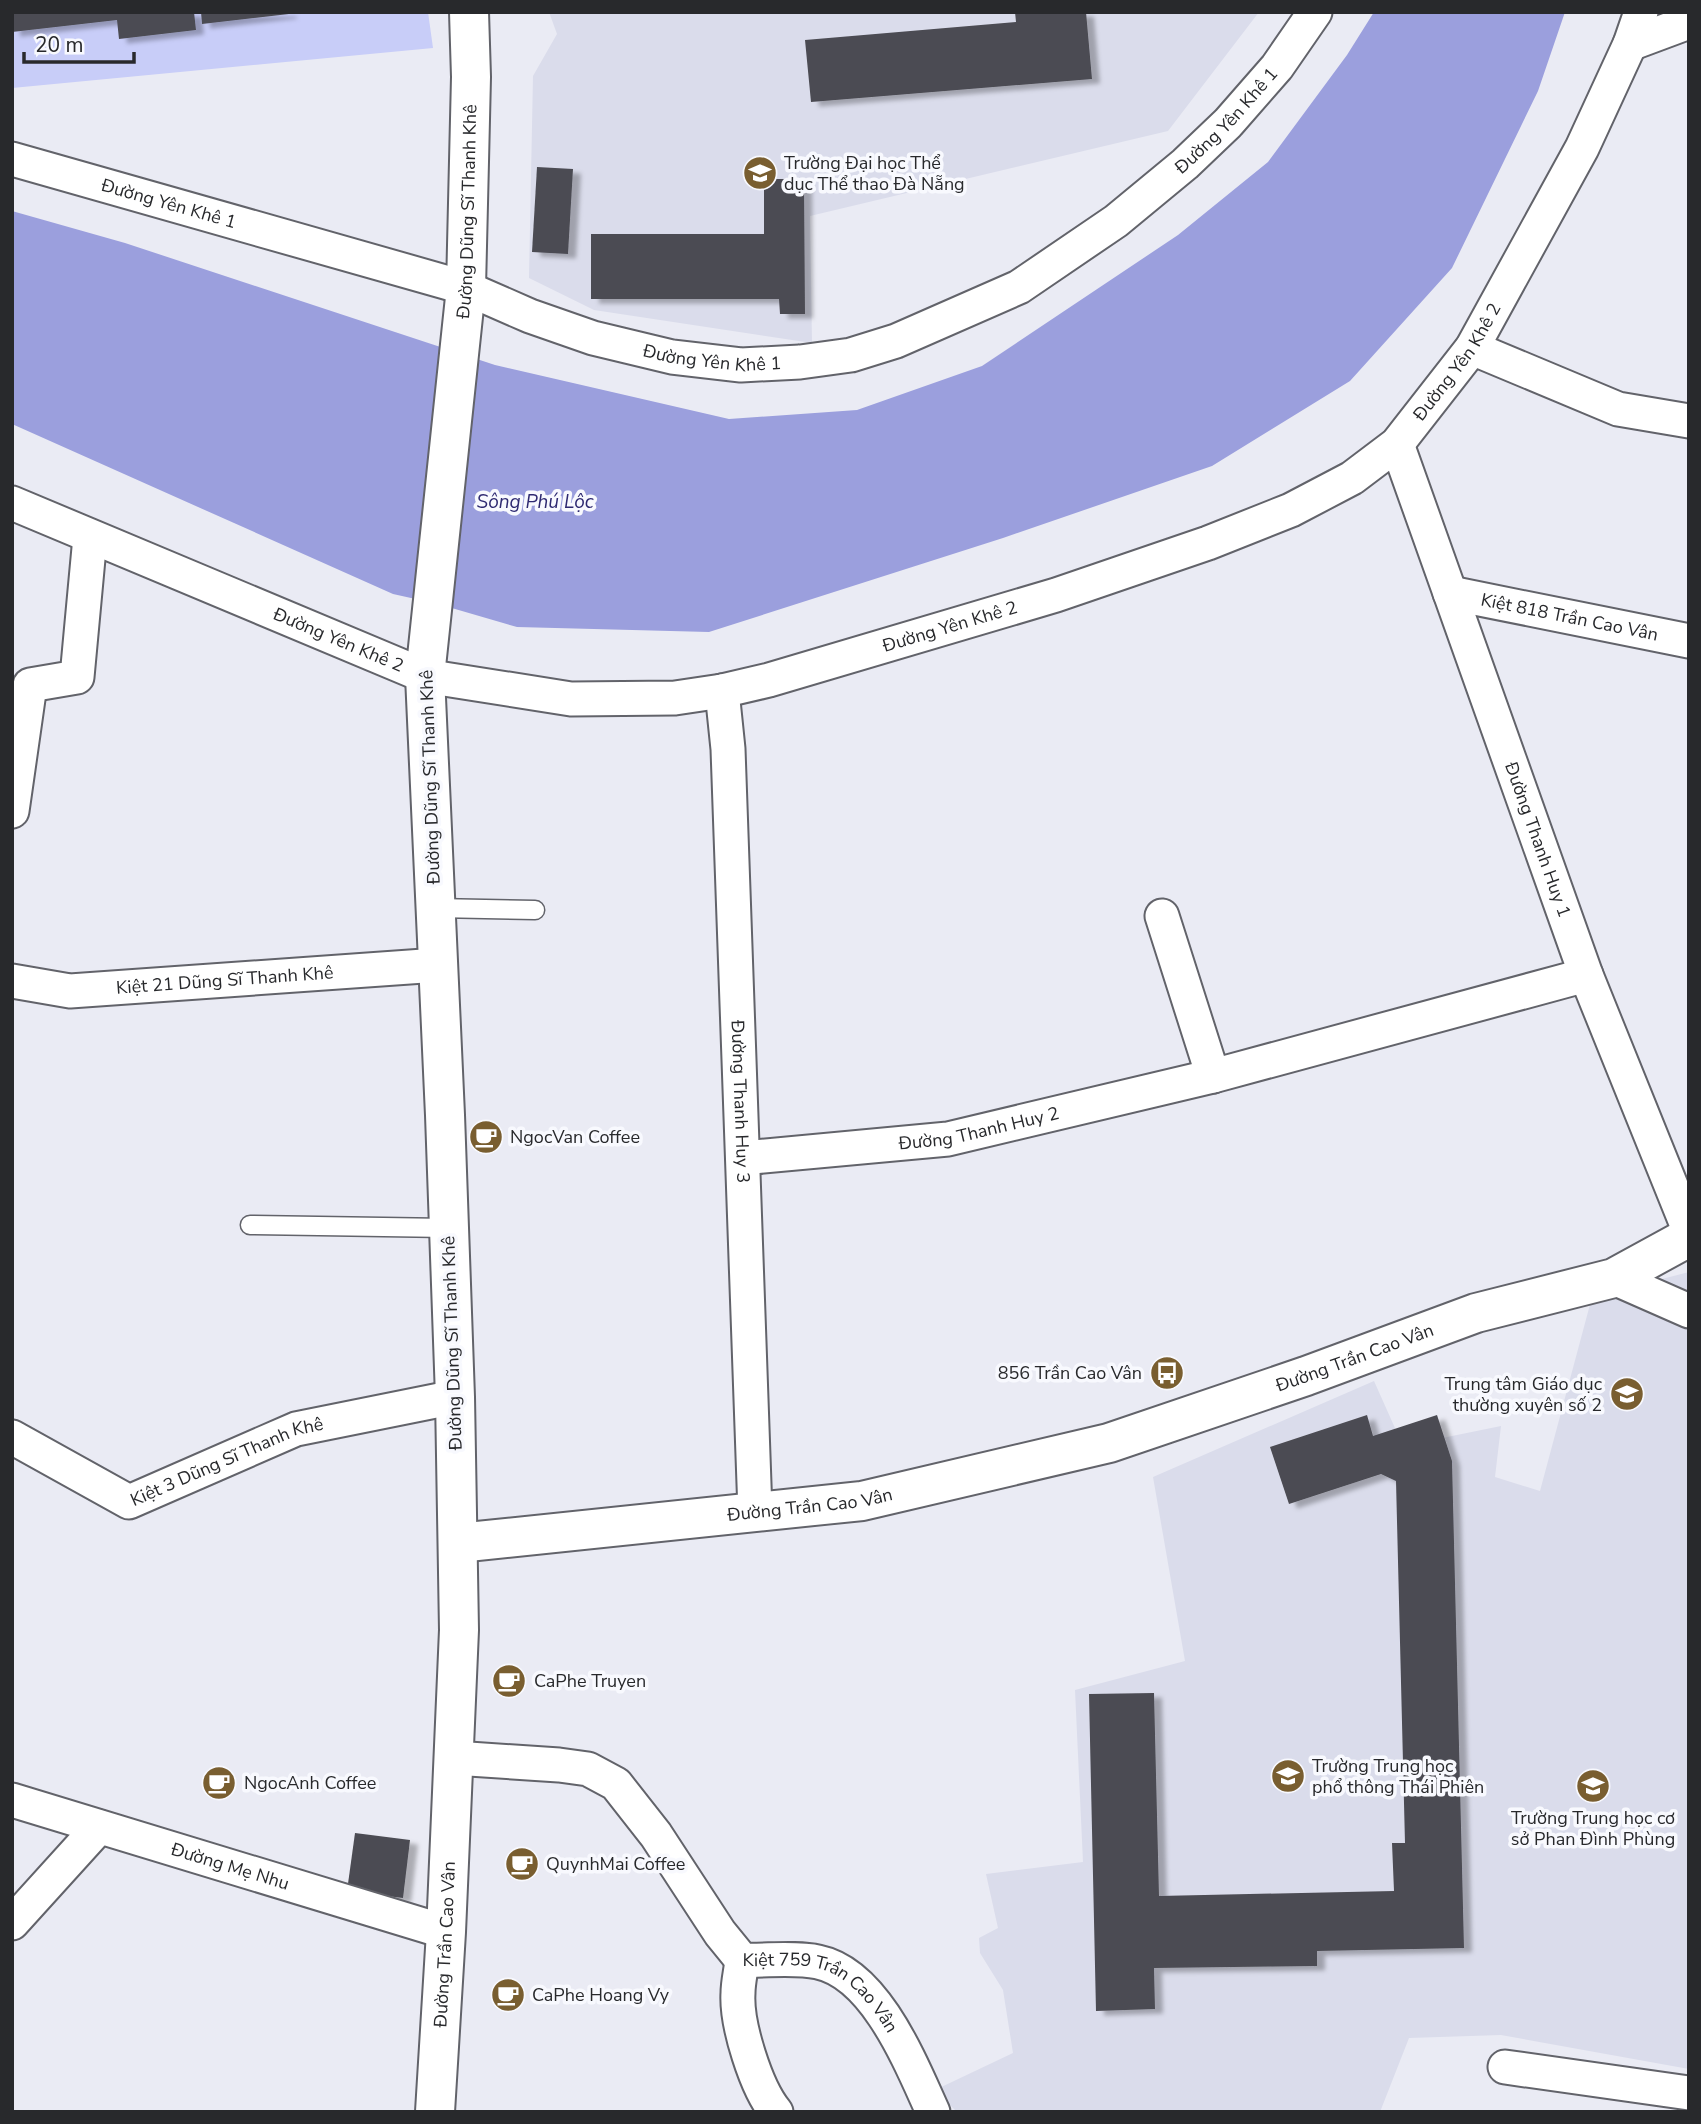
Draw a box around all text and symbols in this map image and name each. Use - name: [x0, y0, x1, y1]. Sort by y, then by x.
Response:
- scale bar: [24, 21, 135, 65]
- text: 20 m: [35, 31, 84, 59]
- street label: Đường Yên Khê 1: [1169, 62, 1283, 180]
- street label: Đường Dũng Sĩ Thanh Khê: [451, 104, 482, 321]
- place label: Trường Đại học Thể dục Thể thao Đà Nẵng: [784, 151, 965, 196]
- school or university icon: Trường Đại học Thể dục Thể thao Đà Nẵng: [741, 154, 779, 192]
- street label: Đường Yên Khê 1: [98, 173, 239, 234]
- street label: Đường Yên Khê 2: [1407, 299, 1507, 427]
- street label: Đường Yên Khê 1: [640, 338, 782, 378]
- water label: Sông Phú Lộc: [476, 489, 594, 515]
- street label: Kiệt 818 Trần Cao Vân: [1479, 587, 1660, 647]
- street label: Đường Yên Khê 2: [879, 595, 1020, 658]
- street label: Đường Yên Khê 2: [269, 601, 407, 678]
- street label: Đường Dũng Sĩ Thanh Khê: [414, 669, 446, 886]
- street label: Đường Thanh Huy 1: [1499, 758, 1577, 921]
- street label: Kiệt 21 Dũng Sĩ Thanh Khê: [115, 960, 334, 1000]
- street label: Đường Thanh Huy 3: [726, 1019, 755, 1183]
- street label: Đường Thanh Huy 2: [897, 1101, 1061, 1156]
- cafe icon: NgocVan Coffee: [467, 1118, 505, 1156]
- place label: NgocVan Coffee: [510, 1125, 640, 1149]
- street label: Đường Dũng Sĩ Thanh Khê: [436, 1235, 468, 1452]
- street label: Đường Trần Cao Vân: [1272, 1318, 1437, 1398]
- bus stop icon: 856 Trần Cao Vân: [1148, 1354, 1186, 1392]
- place label: 856 Trần Cao Vân: [998, 1361, 1142, 1385]
- place label: Trung tâm Giáo dục thường xuyên số 2: [1444, 1372, 1602, 1417]
- school or university icon: Trung tâm Giáo dục thường xuyên số 2: [1608, 1375, 1646, 1413]
- street label: Kiệt 3 Dũng Sĩ Thanh Khê: [127, 1412, 325, 1512]
- street label: Đường Trần Cao Vân: [725, 1482, 895, 1527]
- cafe icon: CaPhe Truyen: [490, 1662, 528, 1700]
- place label: CaPhe Truyen: [534, 1669, 646, 1693]
- place label: Trường Trung học phổ thông Thái Phiên: [1312, 1754, 1484, 1799]
- school or university icon: Trường Trung học phổ thông Thái Phiên: [1269, 1757, 1307, 1795]
- cafe icon: NgocAnh Coffee: [200, 1764, 238, 1802]
- school or university icon: Trường Trung học cơ sở Phan Đình Phùng: [1574, 1767, 1612, 1805]
- place label: NgocAnh Coffee: [244, 1771, 376, 1795]
- place label: Trường Trung học cơ sở Phan Đình Phùng: [1511, 1806, 1675, 1851]
- street label: Đường Mẹ Nhu: [167, 1837, 292, 1896]
- cafe icon: QuynhMai Coffee: [503, 1845, 541, 1883]
- place label: QuynhMai Coffee: [546, 1852, 685, 1876]
- street label: Đường Trần Cao Vân: [428, 1861, 461, 2029]
- street label: Kiệt 759 Trần Cao Vân: [742, 1947, 904, 2037]
- cafe icon: CaPhe Hoang Vy: [489, 1976, 527, 2014]
- place label: CaPhe Hoang Vy: [532, 1983, 670, 2007]

